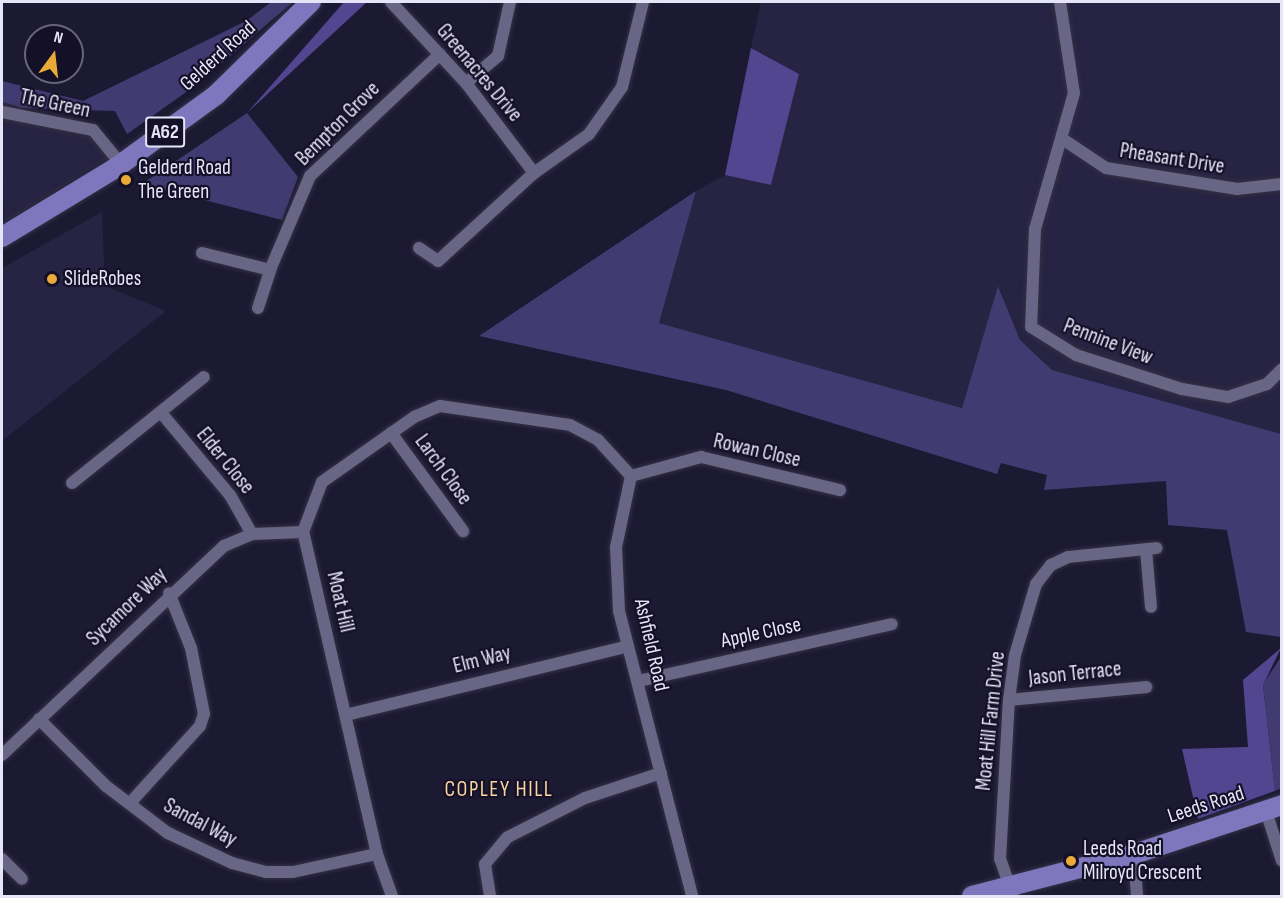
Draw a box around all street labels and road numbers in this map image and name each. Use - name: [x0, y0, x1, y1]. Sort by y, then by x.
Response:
- street label: Gelderd Road: [175, 16, 261, 96]
- street label: Greenacres Drive: [431, 19, 527, 127]
- street label: Bempton Grove: [291, 77, 385, 171]
- street label: The Green: [18, 84, 92, 124]
- road number: A62: [144, 115, 186, 149]
- street label: Pheasant Drive: [1118, 138, 1226, 180]
- street label: Pennine View: [1060, 313, 1156, 371]
- street label: Elder Close: [191, 423, 259, 499]
- street label: Rowan Close: [711, 429, 803, 473]
- street label: Larch Close: [409, 430, 477, 510]
- street label: Sycamore Way: [82, 563, 172, 651]
- street label: Moat Hill: [321, 569, 359, 635]
- street label: Ashfield Road: [628, 596, 674, 694]
- street label: Apple Close: [719, 612, 803, 654]
- street label: Elm Way: [451, 641, 513, 679]
- street label: Moat Hill Farm Drive: [971, 650, 1011, 792]
- street label: Jason Terrace: [1027, 657, 1123, 691]
- street label: Leeds Road: [1165, 781, 1247, 829]
- street label: Sandal Way: [159, 793, 241, 853]

